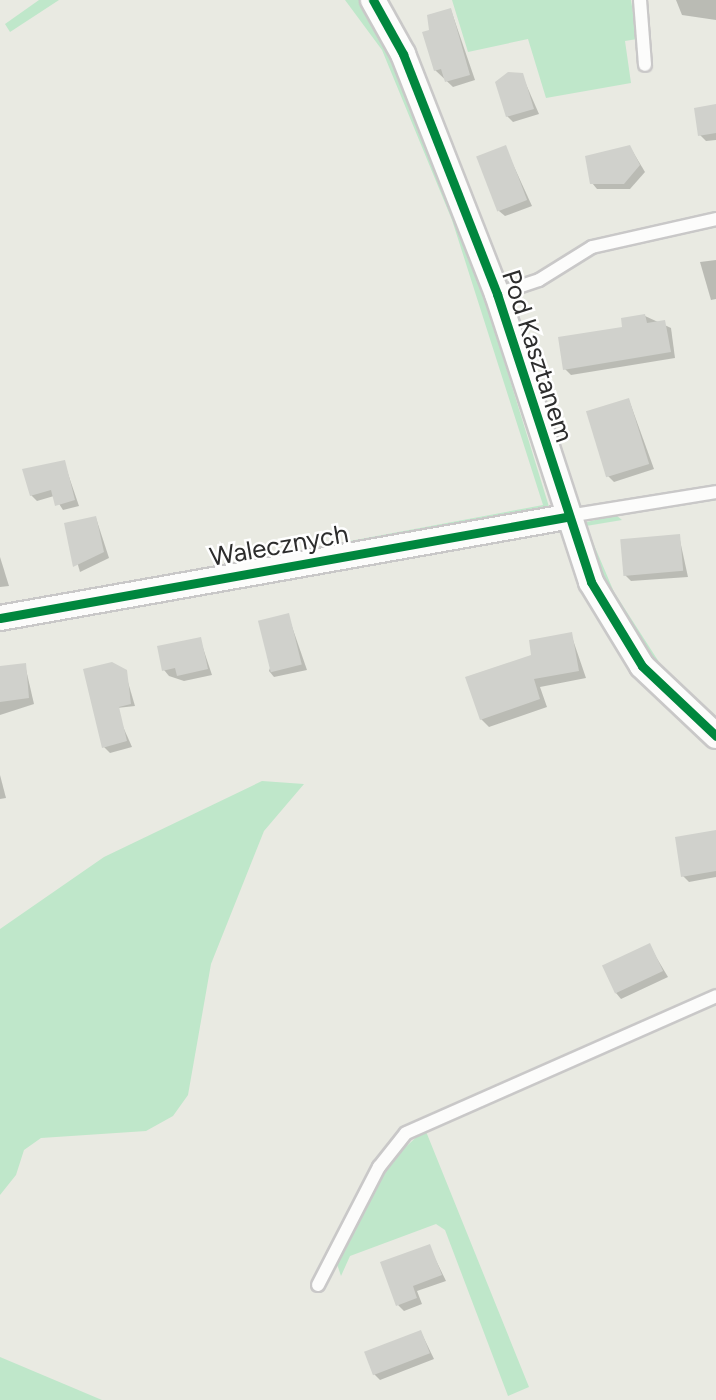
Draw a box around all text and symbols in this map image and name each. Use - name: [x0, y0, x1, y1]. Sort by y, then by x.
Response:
- street label: Pod Kasztanem: [494, 266, 580, 446]
- street label: Walecznych: [207, 518, 351, 574]

